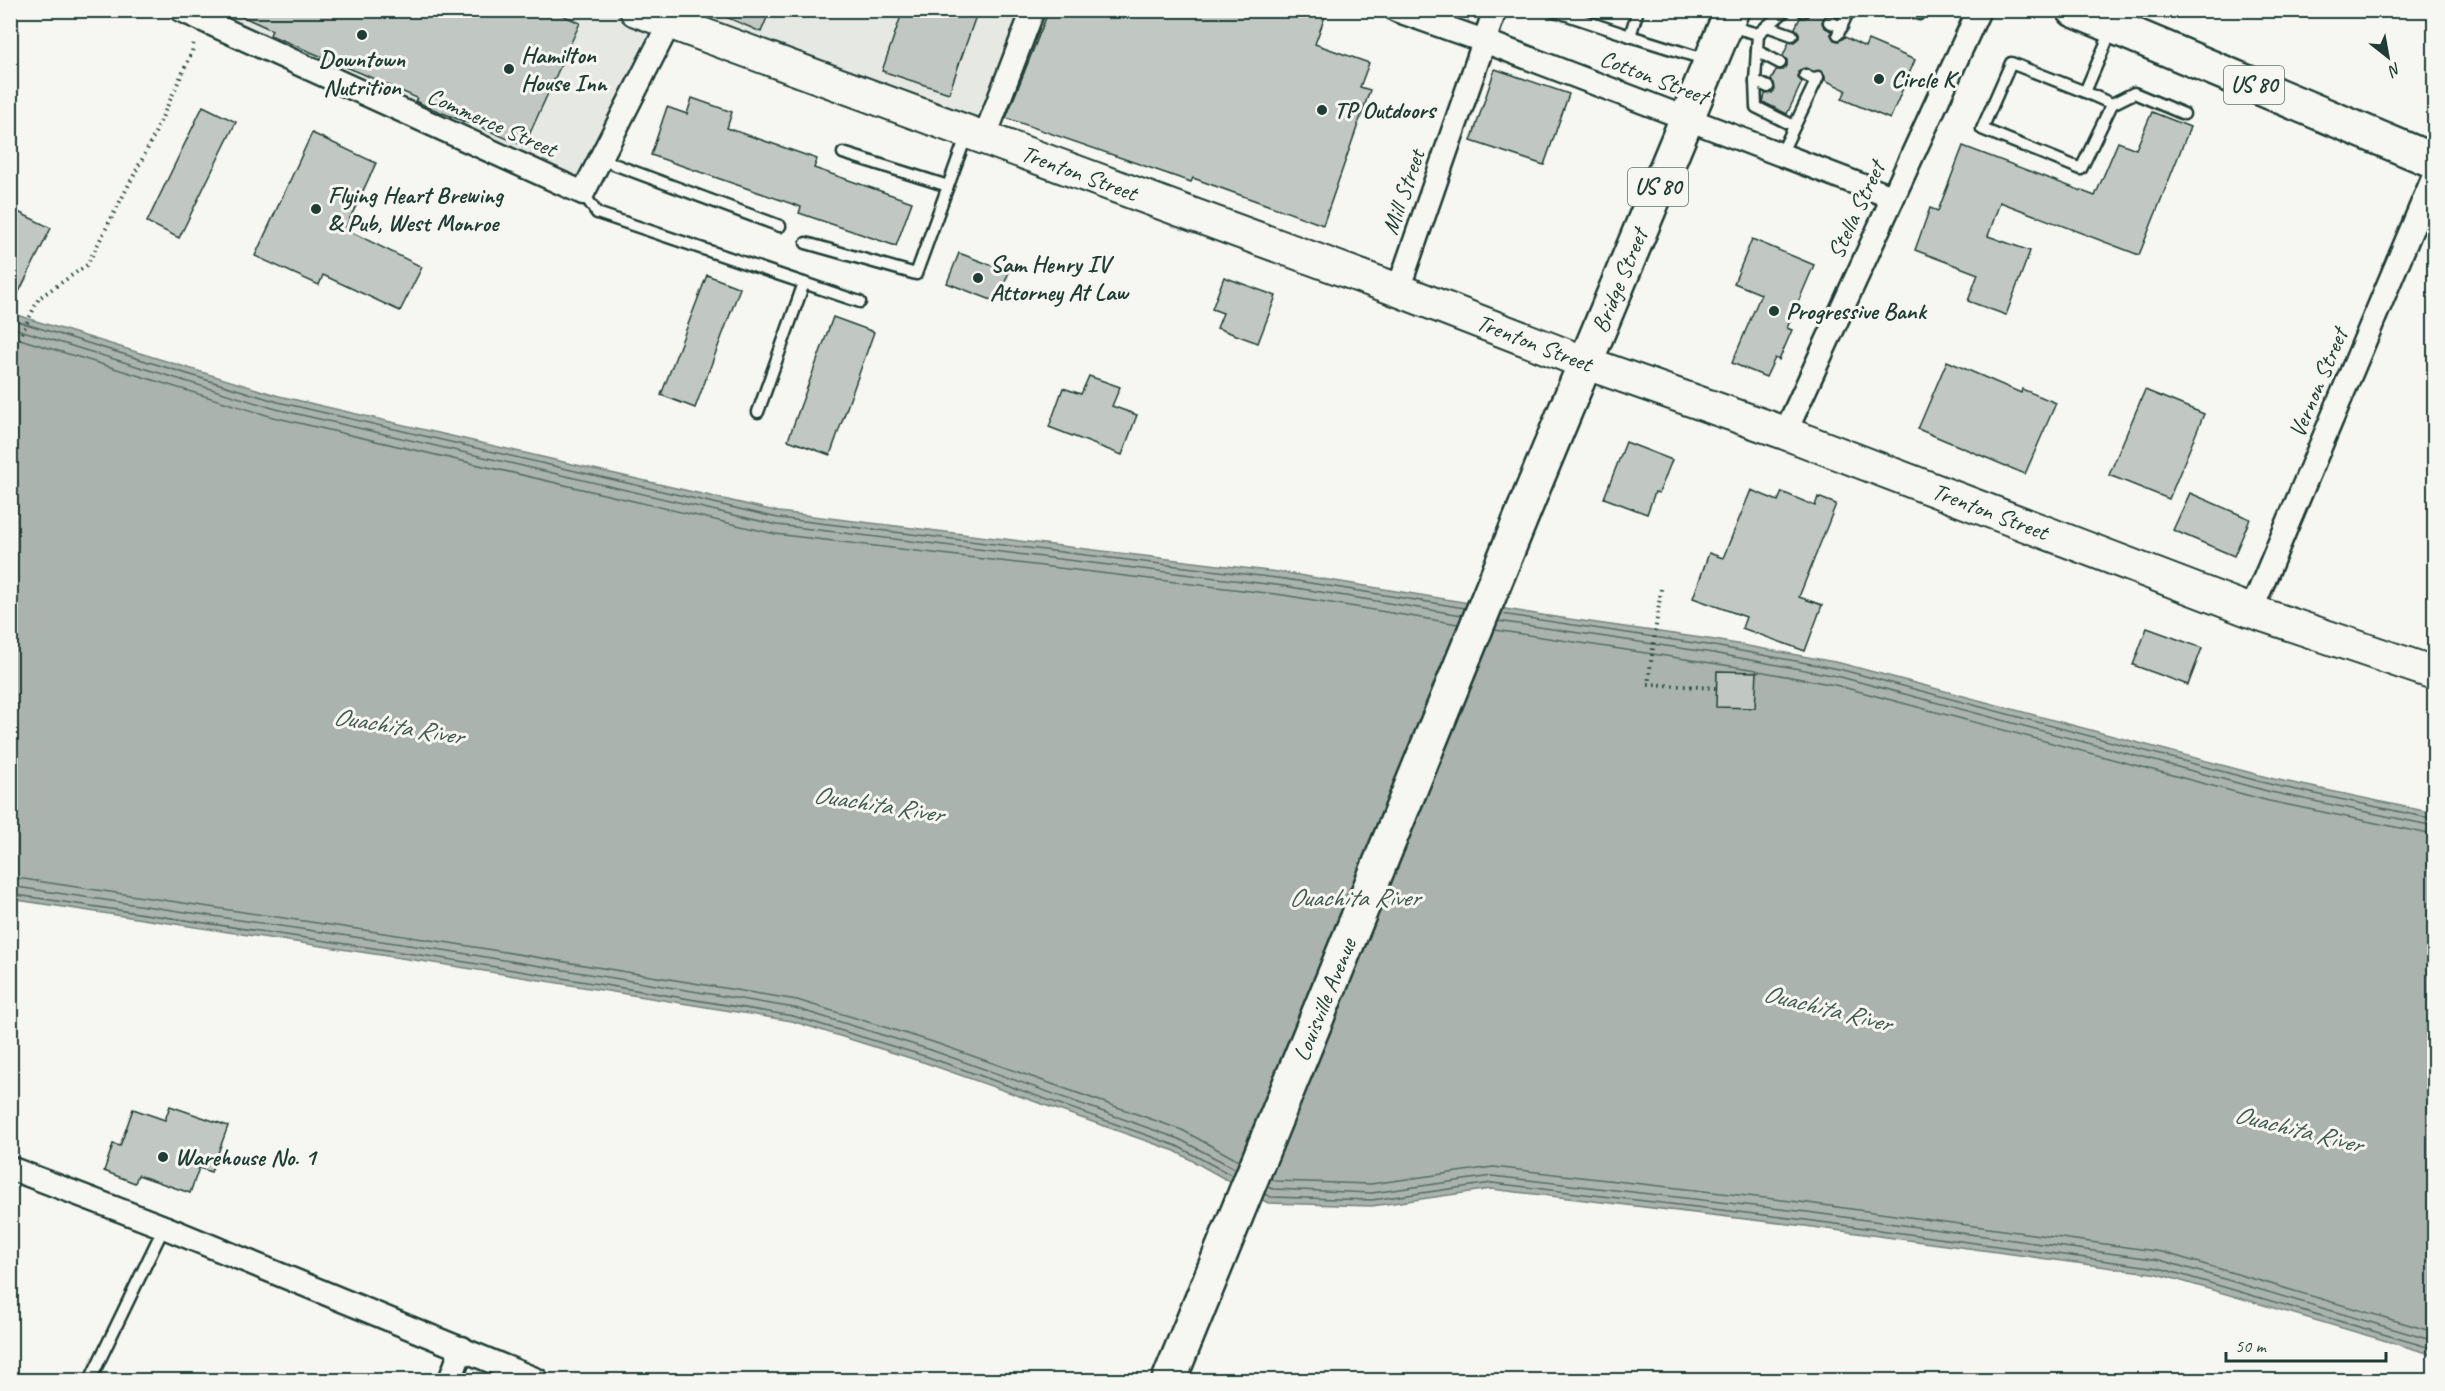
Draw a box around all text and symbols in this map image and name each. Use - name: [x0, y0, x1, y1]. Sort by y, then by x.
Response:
- north arrow: [2358, 27, 2418, 87]
- marker: Downtown Nutrition: [355, 28, 369, 42]
- place label: Hamilton House Inn: [521, 40, 608, 98]
- street label: Cotton Street: [1596, 43, 1715, 112]
- place label: Downtown Nutrition: [319, 44, 406, 102]
- text: N: [2383, 58, 2405, 82]
- marker: Hamilton House Inn: [502, 62, 516, 76]
- place label: Circle K: [1891, 64, 1960, 94]
- road number: US 80: [2224, 66, 2284, 104]
- marker: Circle K: [1872, 72, 1886, 86]
- street label: Commerce Street: [423, 80, 563, 165]
- place label: TP Outdoors: [1334, 95, 1438, 125]
- marker: TP Outdoors: [1315, 103, 1329, 117]
- street label: Trenton Street: [1017, 138, 1143, 208]
- street label: Mill Street: [1375, 144, 1432, 238]
- street label: Stella Street: [1820, 154, 1893, 263]
- road number: US 80: [1628, 168, 1688, 206]
- place label: Flying Heart Brewing & Pub, West Monroe: [328, 180, 505, 238]
- marker: Flying Heart Brewing & Pub, West Monroe: [309, 202, 323, 216]
- street label: Bridge Street: [1584, 221, 1655, 337]
- place label: Sam Henry IV Attorney At Law: [990, 249, 1130, 307]
- marker: Sam Henry IV Attorney At Law: [971, 271, 985, 285]
- place label: Progressive Bank: [1786, 296, 1928, 326]
- marker: Progressive Bank: [1767, 304, 1781, 318]
- street label: Trenton Street: [1472, 307, 1598, 380]
- street label: Vernon Street: [2282, 321, 2356, 442]
- street label: Trenton Street: [1928, 476, 2054, 548]
- water label: Ouachita River: [331, 700, 469, 753]
- water label: Ouachita River: [811, 778, 949, 831]
- water label: Ouachita River: [1289, 881, 1423, 914]
- street label: Louisville Avenue: [1286, 932, 1364, 1065]
- water label: Ouachita River: [1760, 976, 1898, 1041]
- water label: Ouachita River: [2231, 1097, 2369, 1162]
- place label: Warehouse No. 1: [175, 1142, 319, 1172]
- marker: Warehouse No. 1: [156, 1150, 170, 1164]
- scale bar: [2226, 1325, 2386, 1363]
- text: 50 m: [2235, 1335, 2268, 1357]

